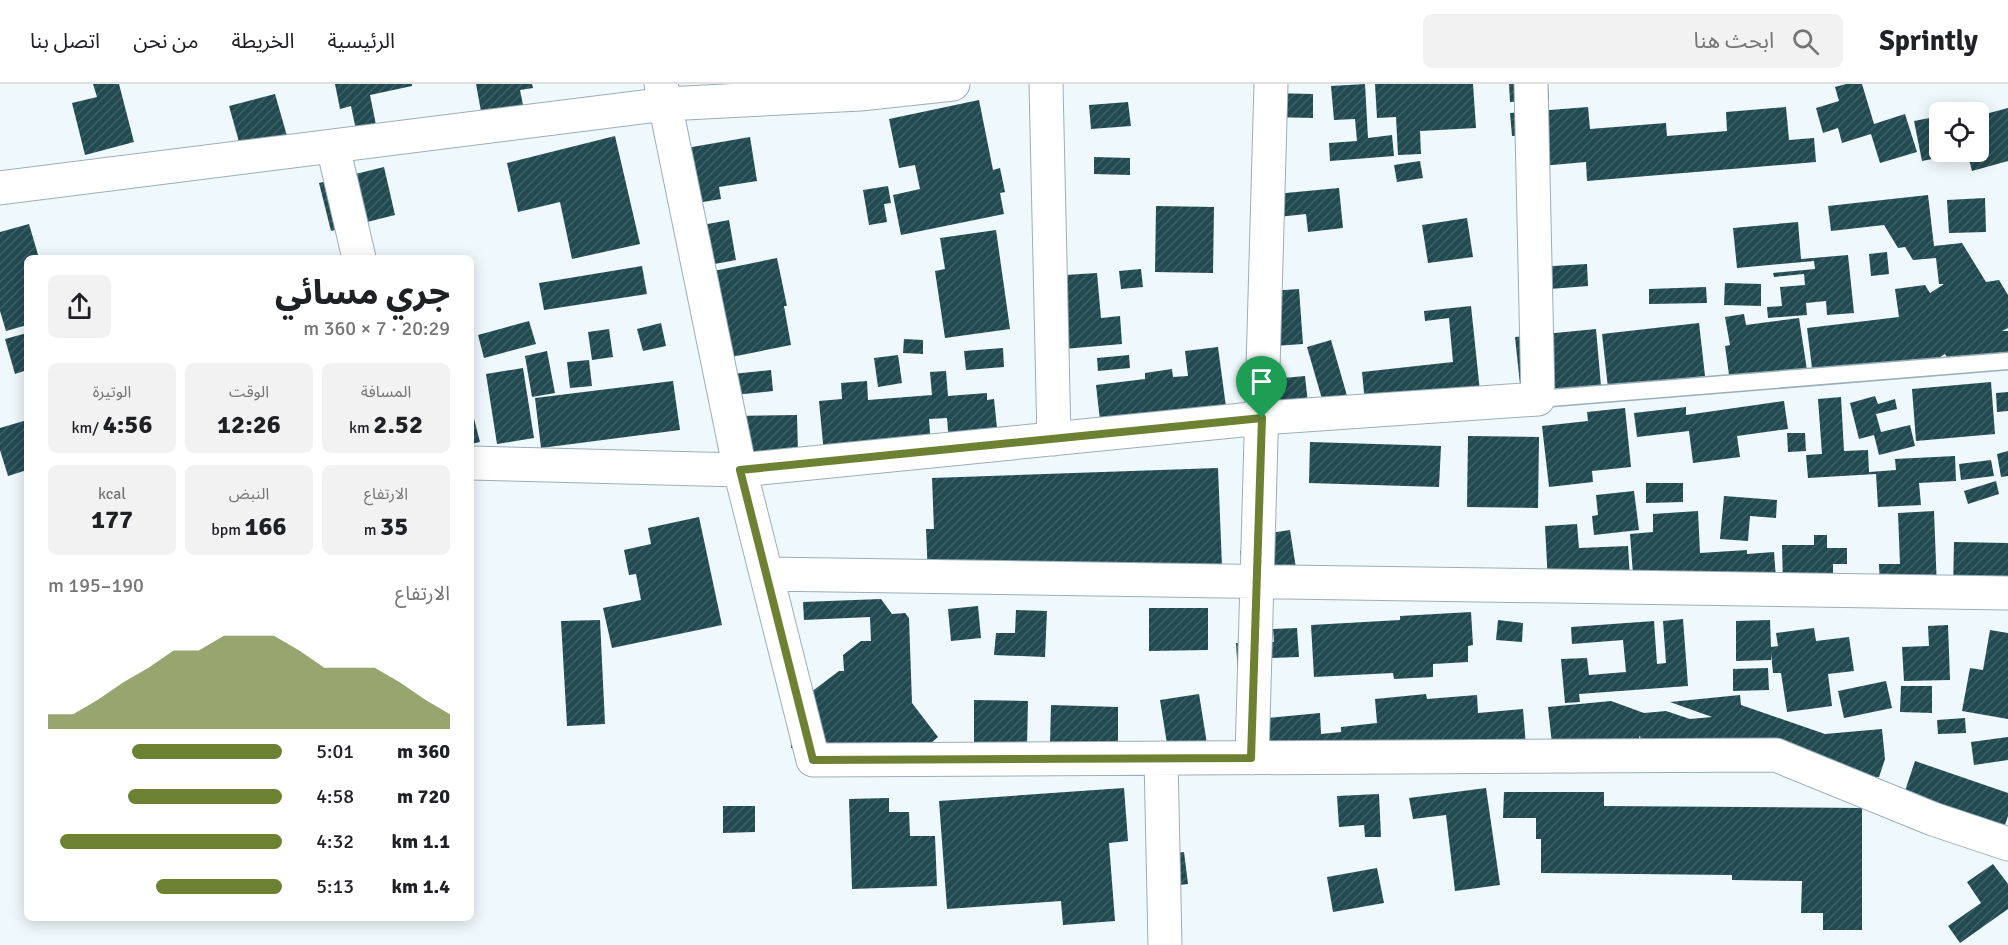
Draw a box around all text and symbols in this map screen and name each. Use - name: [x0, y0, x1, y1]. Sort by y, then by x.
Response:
- search box: [1423, 14, 1843, 68]
- text: Sprintly: [1879, 24, 1978, 58]
- icon: search: [1789, 25, 1822, 58]
- text: ابحث هنا: [1694, 27, 1774, 54]
- text: اتصل بنا: [30, 28, 100, 54]
- text: من نحن: [133, 28, 198, 54]
- text: الخريطة: [231, 28, 294, 54]
- text: الرئيسية: [327, 28, 395, 54]
- map controls: [1929, 102, 1989, 162]
- button: locate: [1929, 102, 1989, 162]
- text: جري مسائي: [275, 273, 450, 314]
- button: share: [48, 275, 111, 338]
- text: 20:29 · 7 × 360 m: [303, 316, 450, 341]
- pin: [1236, 356, 1287, 418]
- icon: arrive: [1245, 365, 1278, 398]
- text: الوتيرة: [93, 382, 131, 402]
- text: الوقت: [229, 382, 269, 402]
- text: المسافة: [361, 382, 411, 402]
- text: 4:56: [103, 409, 152, 441]
- text: 12:26: [217, 409, 281, 441]
- text: 2.52: [373, 409, 423, 441]
- text: /km: [72, 418, 103, 438]
- text: km: [349, 418, 373, 438]
- text: kcal: [98, 484, 126, 504]
- text: النبض: [229, 484, 269, 504]
- text: الارتفاع: [364, 484, 408, 504]
- text: 177: [91, 504, 133, 536]
- text: 166: [245, 511, 287, 543]
- text: 35: [380, 511, 408, 543]
- text: bpm: [211, 520, 245, 540]
- text: m: [364, 520, 380, 540]
- text: 190–195 m: [48, 573, 144, 598]
- text: الارتفاع: [395, 581, 450, 606]
- text: 5:01: [316, 739, 354, 764]
- text: 360 m: [397, 739, 450, 764]
- text: 4:58: [316, 784, 354, 809]
- text: 720 m: [397, 784, 450, 809]
- text: 4:32: [316, 829, 354, 854]
- text: 1.1 km: [392, 829, 450, 854]
- text: 5:13: [316, 874, 354, 899]
- text: 1.4 km: [392, 874, 450, 899]

